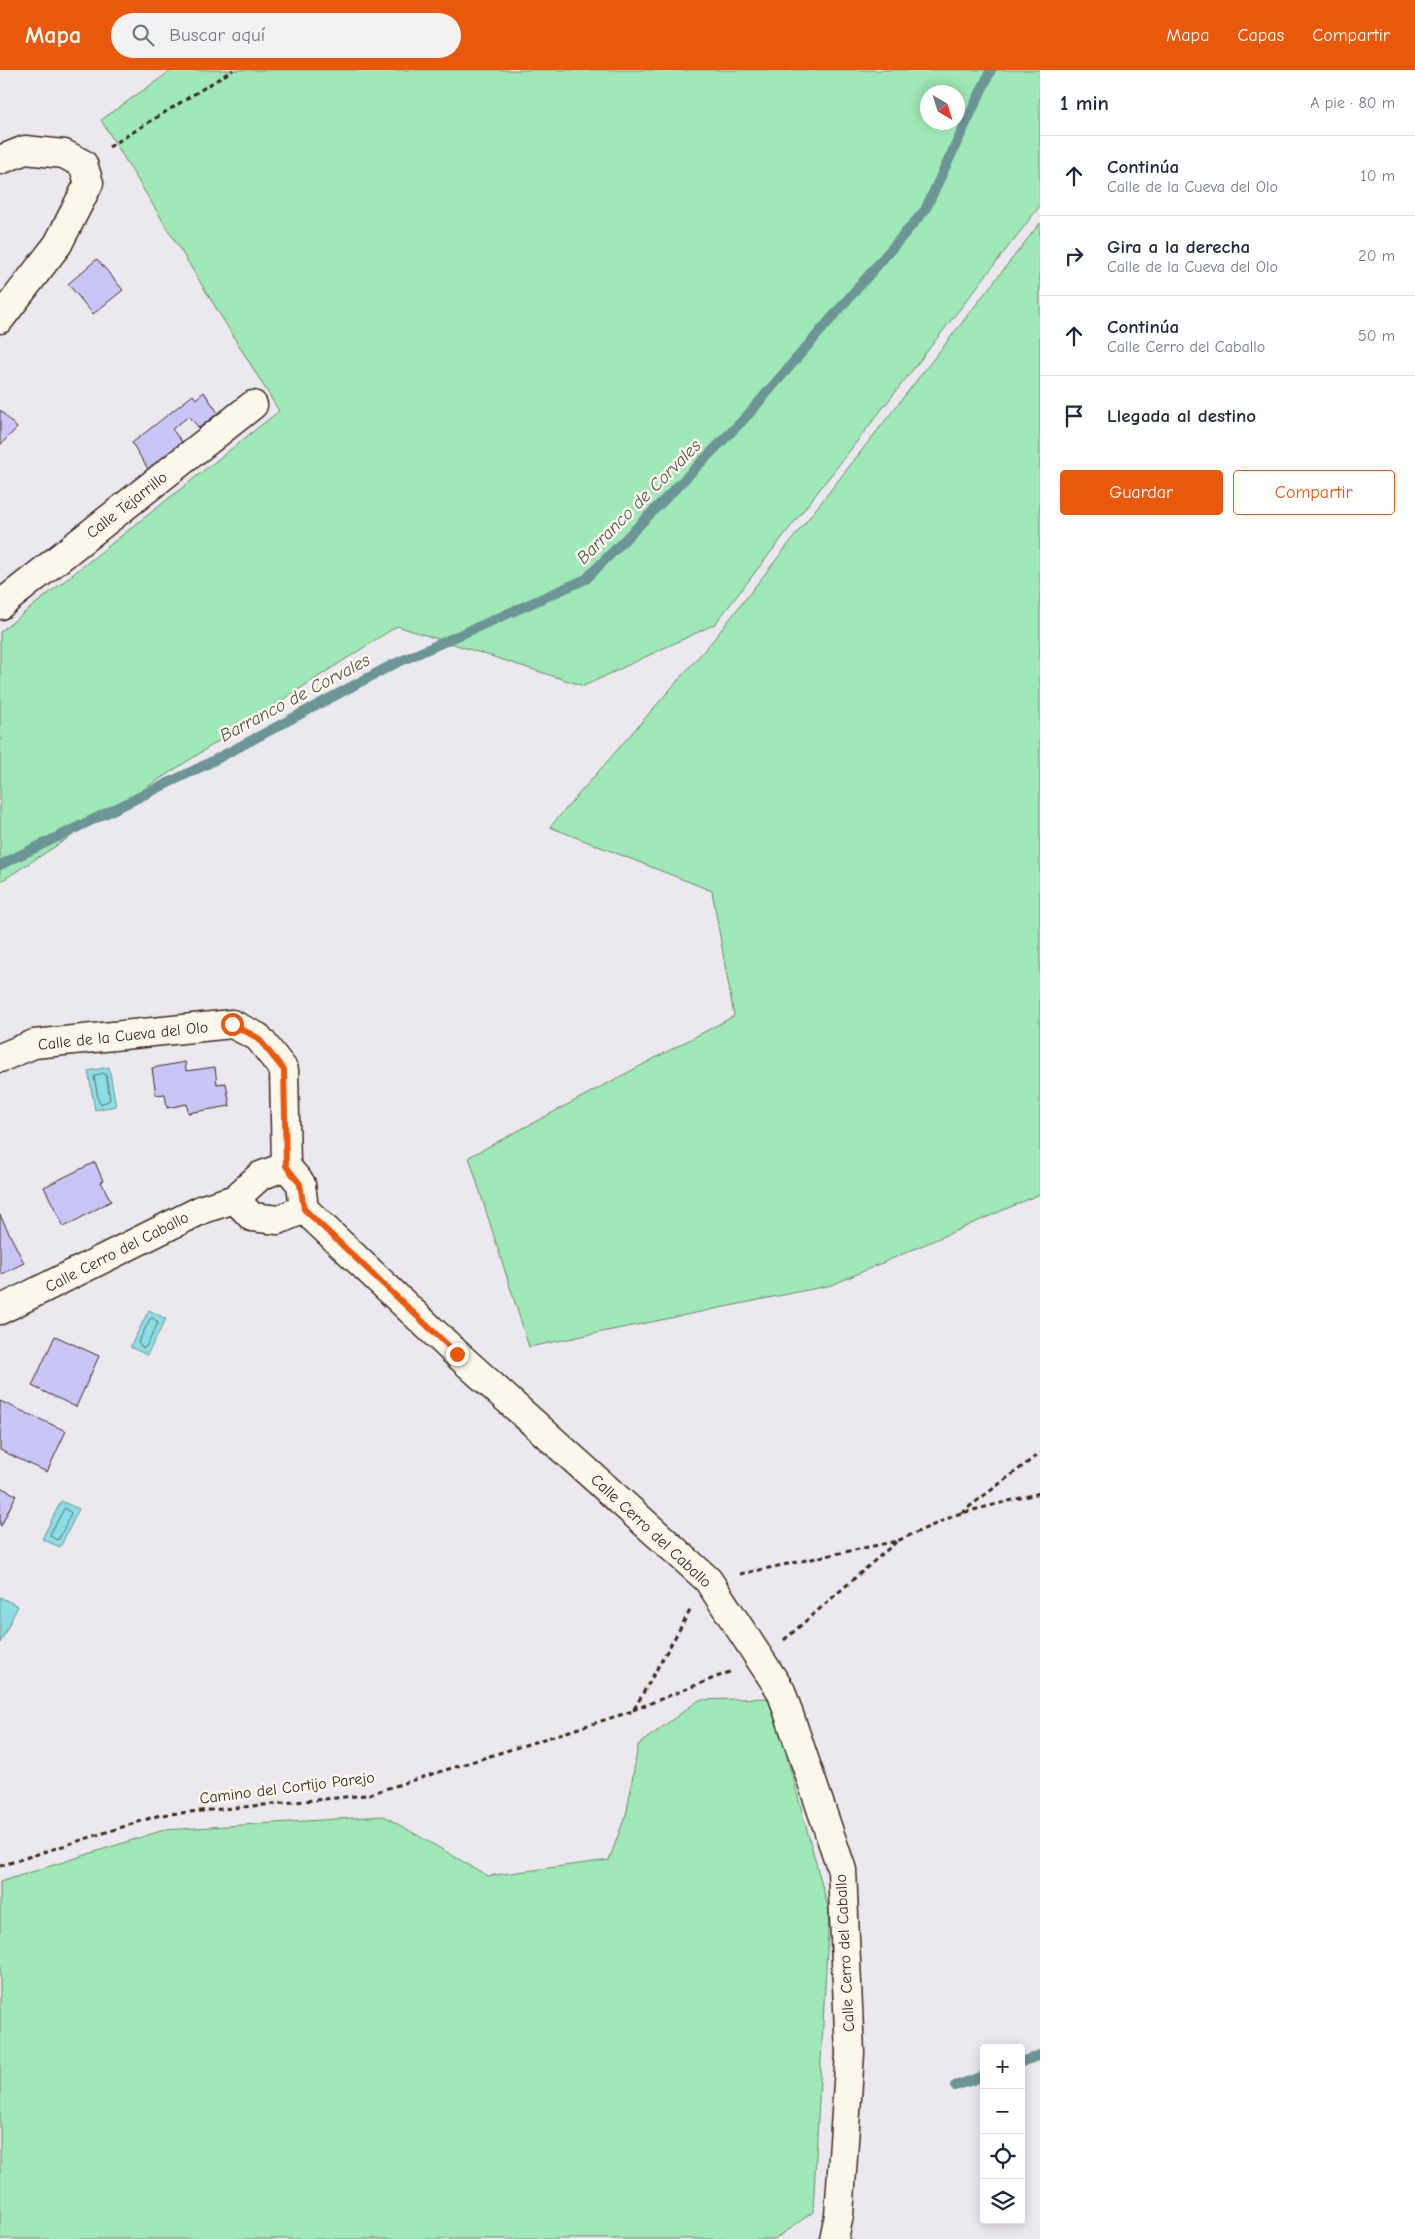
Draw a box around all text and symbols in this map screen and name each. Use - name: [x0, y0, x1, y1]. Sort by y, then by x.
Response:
- search box: [111, 13, 461, 58]
- text: Mapa: [25, 21, 81, 49]
- icon: search: [129, 21, 157, 49]
- text: Buscar aquí: [169, 24, 265, 46]
- text: Mapa: [1166, 25, 1209, 46]
- text: Capas: [1237, 25, 1284, 46]
- text: Compartir: [1312, 25, 1390, 46]
- north arrow: [920, 85, 965, 130]
- text: 1 min: [1060, 91, 1109, 115]
- text: A pie · 80 m: [1310, 94, 1395, 112]
- text: Continúa: [1107, 156, 1179, 178]
- icon: ahead: [1060, 162, 1088, 190]
- text: 10 m: [1360, 167, 1395, 185]
- text: Calle de la Cueva del Olo: [1107, 178, 1278, 196]
- text: Gira a la derecha: [1107, 236, 1250, 258]
- icon: right: [1060, 242, 1088, 270]
- text: 20 m: [1358, 247, 1395, 265]
- text: Calle de la Cueva del Olo: [1107, 258, 1278, 276]
- text: Continúa: [1107, 316, 1179, 338]
- icon: ahead: [1060, 322, 1088, 350]
- text: 50 m: [1358, 327, 1395, 345]
- text: Calle Cerro del Caballo: [1107, 338, 1265, 356]
- icon: arrive: [1060, 402, 1088, 430]
- text: Llegada al destino: [1107, 405, 1256, 427]
- water label: Barranco de Corvales: [572, 435, 706, 569]
- street label: Calle Tejarrillo: [83, 468, 171, 542]
- button: Guardar: [1060, 470, 1223, 515]
- button: Compartir: [1233, 470, 1395, 515]
- water label: Barranco de Corvales: [216, 649, 374, 747]
- route start: [221, 1013, 244, 1036]
- street label: Calle de la Cueva del Olo: [37, 1018, 209, 1054]
- street label: Calle Cerro del Caballo: [42, 1208, 192, 1296]
- route end: [446, 1343, 469, 1366]
- street label: Calle Cerro del Caballo: [587, 1470, 715, 1592]
- street label: Camino del Cortijo Parejo: [198, 1768, 376, 1808]
- street label: Calle Cerro del Caballo: [832, 1874, 858, 2032]
- map controls: [980, 2044, 1025, 2224]
- button: +: [980, 2044, 1025, 2089]
- button: −: [980, 2089, 1025, 2134]
- button: locate: [980, 2134, 1025, 2179]
- button: layers: [980, 2179, 1025, 2224]

